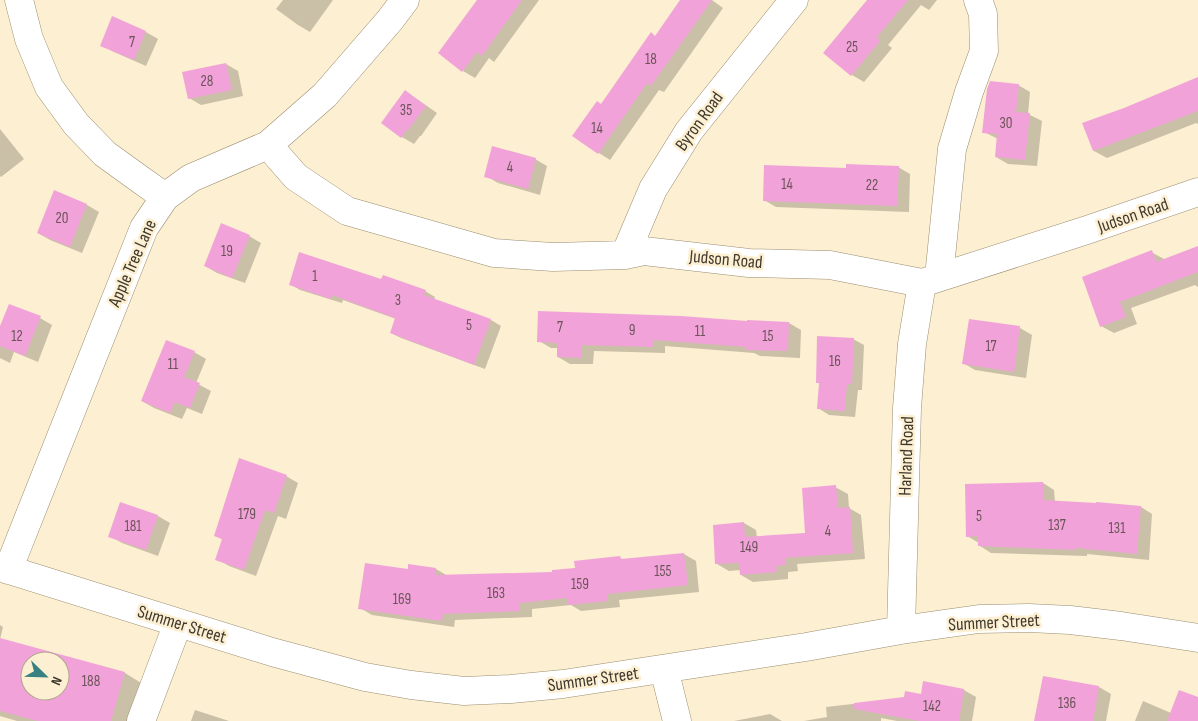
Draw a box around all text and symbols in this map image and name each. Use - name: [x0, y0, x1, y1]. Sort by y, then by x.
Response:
- house number: 7: [129, 33, 135, 52]
- house number: 25: [846, 38, 858, 57]
- house number: 18: [645, 50, 657, 69]
- house number: 28: [201, 72, 213, 91]
- street label: Byron Road: [671, 88, 728, 155]
- house number: 35: [400, 101, 412, 120]
- house number: 30: [1000, 114, 1012, 133]
- house number: 14: [591, 119, 603, 138]
- house number: 4: [507, 158, 513, 177]
- house number: 14: [781, 175, 793, 194]
- house number: 22: [866, 176, 878, 195]
- street label: Judson Road: [1094, 194, 1171, 238]
- house number: 20: [56, 209, 68, 228]
- street label: Apple Tree Lane: [104, 216, 161, 311]
- house number: 19: [221, 242, 233, 261]
- street label: Judson Road: [688, 246, 763, 273]
- house number: 1: [312, 267, 318, 286]
- house number: 3: [395, 291, 401, 310]
- house number: 5: [466, 316, 472, 335]
- house number: 7: [557, 318, 563, 337]
- house number: 9: [629, 321, 635, 340]
- house number: 11: [695, 322, 706, 341]
- house number: 12: [11, 327, 23, 346]
- house number: 15: [762, 327, 774, 346]
- house number: 17: [985, 337, 997, 356]
- house number: 16: [829, 352, 841, 371]
- house number: 11: [168, 355, 179, 374]
- street label: Harland Road: [895, 416, 918, 496]
- house number: 179: [238, 505, 256, 524]
- house number: 5: [976, 507, 982, 526]
- house number: 137: [1048, 516, 1066, 535]
- house number: 181: [124, 517, 142, 536]
- house number: 131: [1109, 519, 1126, 538]
- house number: 4: [825, 522, 831, 541]
- house number: 149: [740, 538, 758, 557]
- house number: 155: [654, 562, 672, 581]
- house number: 159: [571, 575, 589, 594]
- house number: 163: [487, 584, 505, 603]
- house number: 169: [393, 590, 411, 609]
- street label: Summer Street: [135, 601, 229, 648]
- street label: Summer Street: [948, 610, 1041, 635]
- north arrow: [20, 651, 70, 701]
- street label: Summer Street: [546, 663, 640, 696]
- house number: 188: [82, 672, 100, 691]
- text: N: [47, 674, 66, 688]
- house number: 136: [1058, 694, 1076, 713]
- house number: 142: [923, 697, 941, 716]

